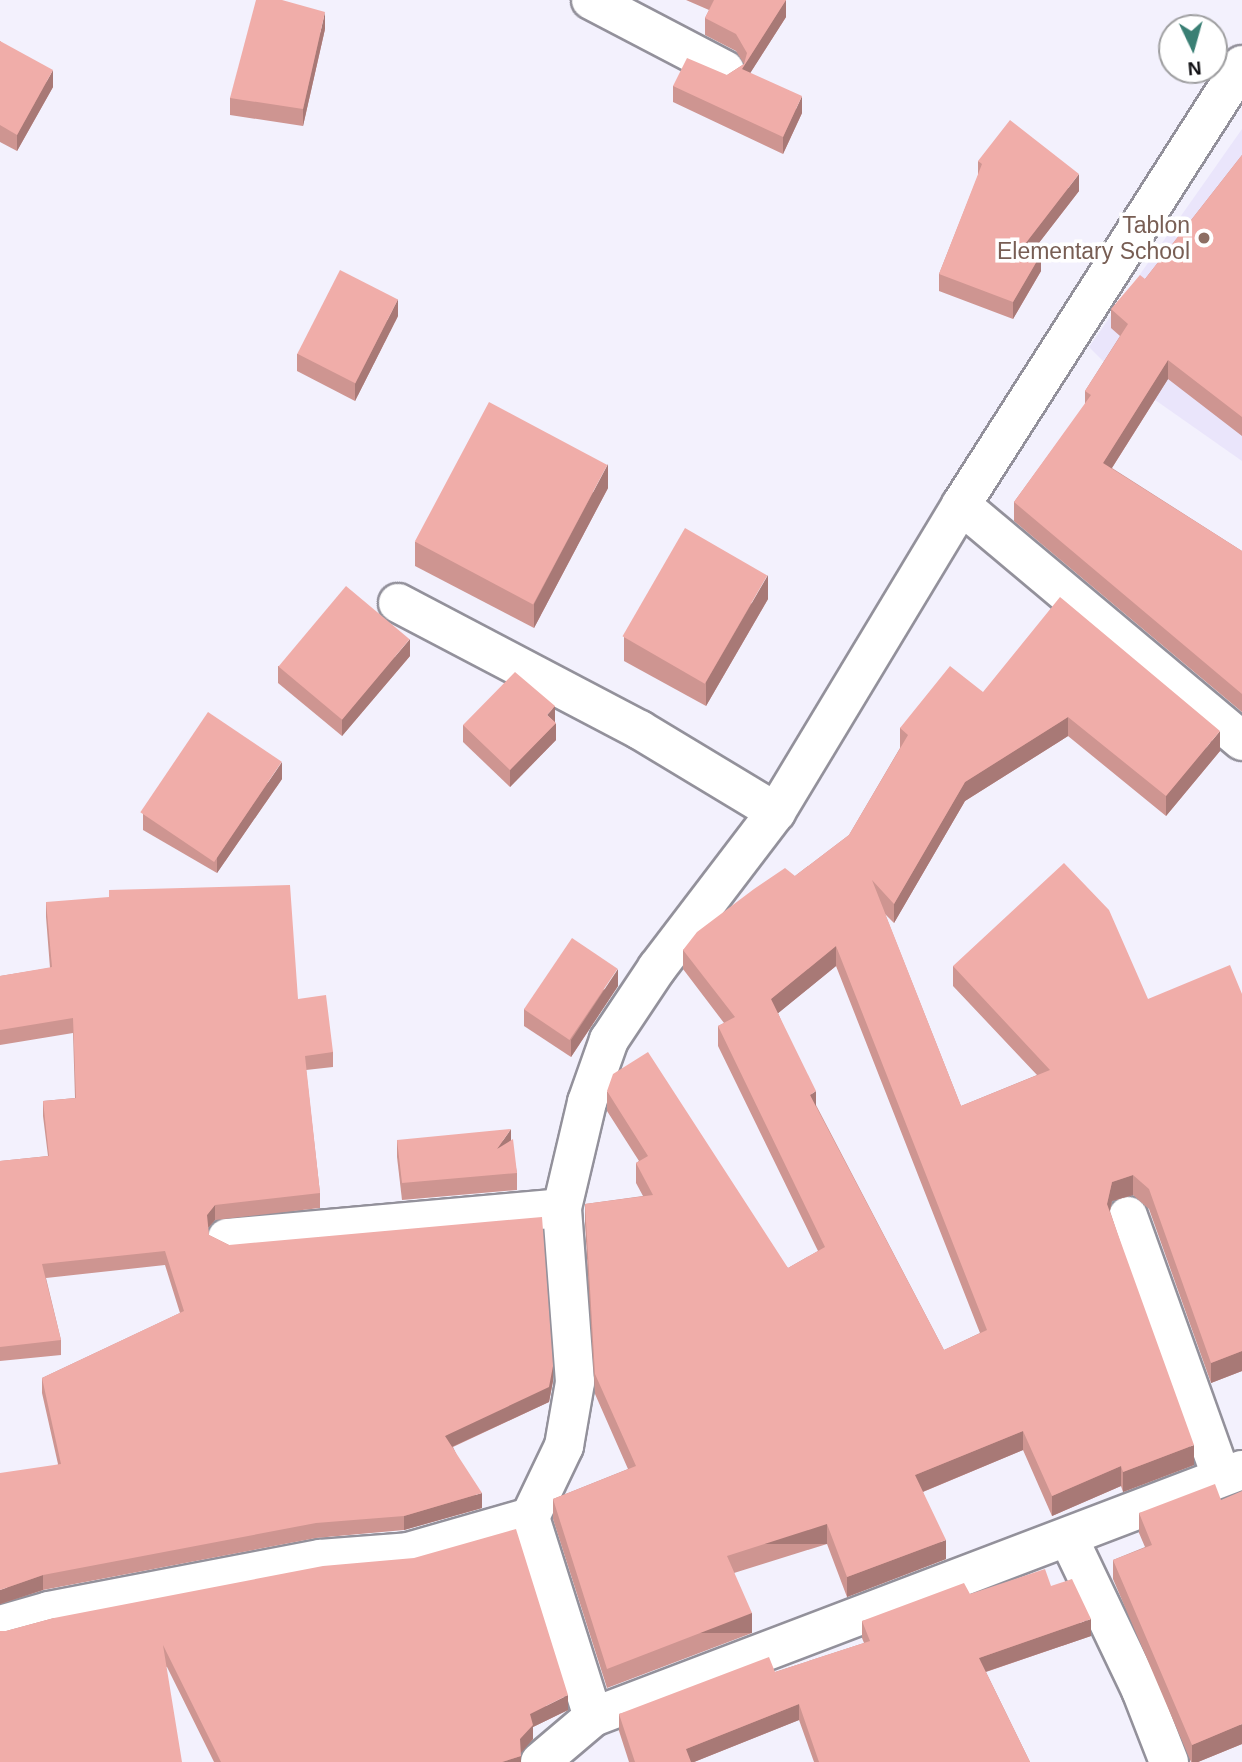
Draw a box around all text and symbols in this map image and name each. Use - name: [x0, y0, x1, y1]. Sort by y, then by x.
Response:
- north arrow: [1158, 14, 1228, 84]
- text: N: [1187, 57, 1202, 79]
- place label: Tablon Elementary School: [997, 211, 1190, 265]
- marker: Tablon Elementary School: [1196, 230, 1212, 246]

